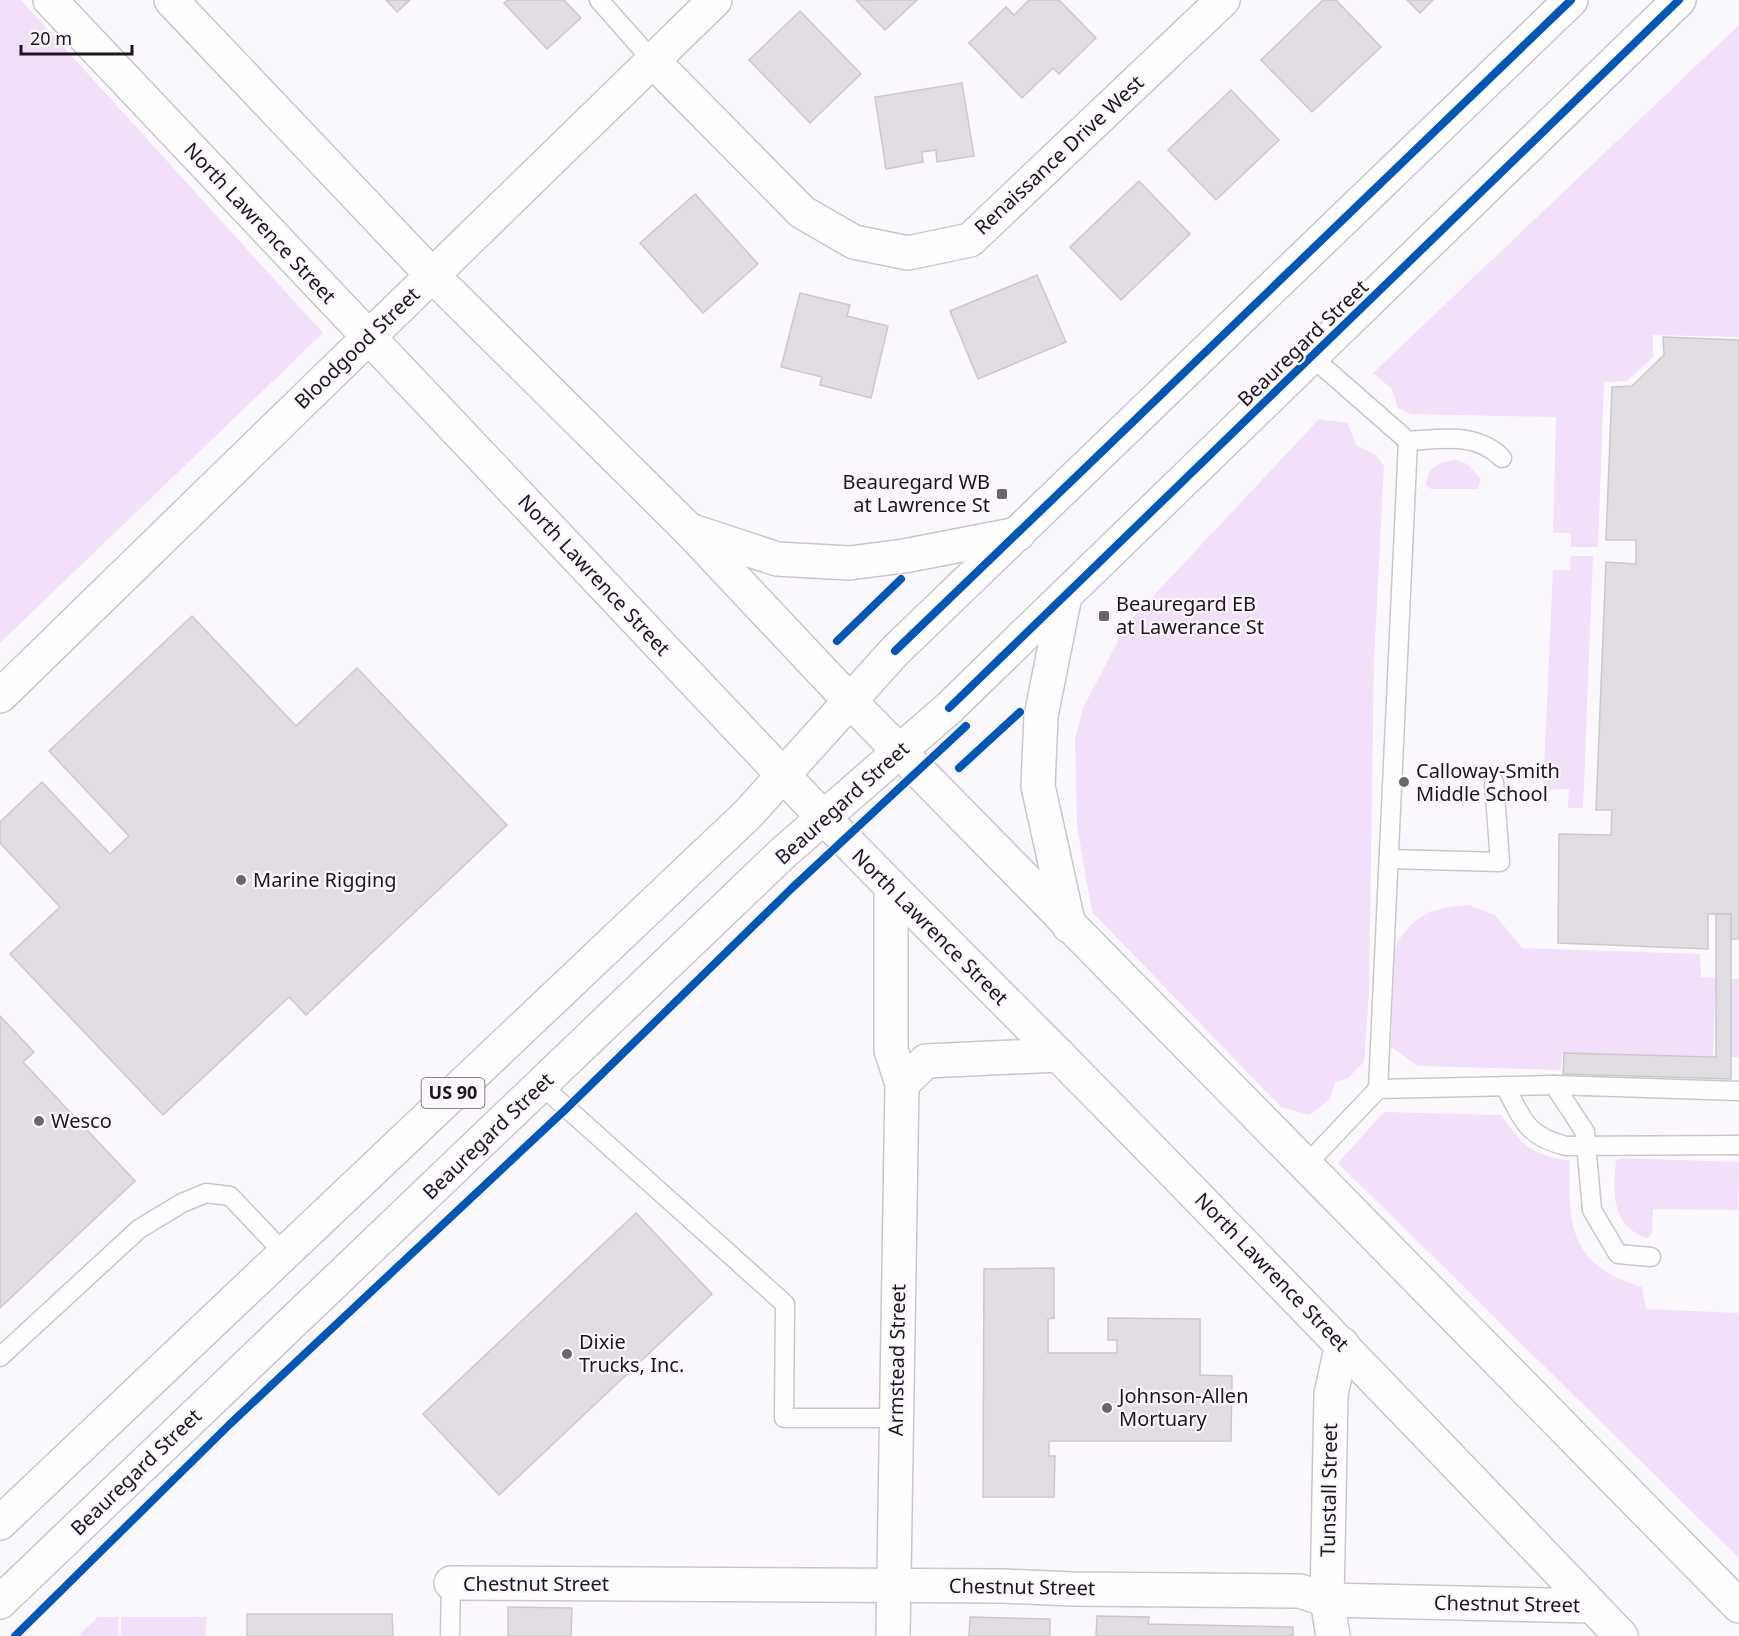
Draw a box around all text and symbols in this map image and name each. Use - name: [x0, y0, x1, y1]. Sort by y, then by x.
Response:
- scale bar: [21, 18, 132, 56]
- text: 20 m: [30, 26, 72, 50]
- street label: Renaissance Drive West: [968, 69, 1149, 240]
- street label: North Lawrence Street: [178, 136, 342, 309]
- street label: Beauregard Street: [1232, 273, 1374, 412]
- street label: Bloodgood Street: [288, 281, 425, 414]
- place label: Beauregard WB at Lawrence St: [843, 468, 990, 518]
- marker: Beauregard WB at Lawrence St: [995, 487, 1009, 501]
- street label: North Lawrence Street: [512, 488, 676, 661]
- place label: Beauregard EB at Lawerance St: [1116, 590, 1264, 640]
- marker: Beauregard EB at Lawerance St: [1097, 609, 1111, 623]
- street label: Beauregard Street: [769, 735, 915, 870]
- place label: Calloway-Smith Middle School: [1416, 757, 1560, 807]
- marker: Calloway-Smith Middle School: [1397, 775, 1411, 789]
- street label: North Lawrence Street: [846, 842, 1015, 1011]
- place label: Marine Rigging: [253, 866, 397, 893]
- marker: Marine Rigging: [234, 873, 248, 887]
- street label: Beauregard Street: [417, 1066, 559, 1205]
- road number: US 90: [422, 1078, 484, 1108]
- place label: Wesco: [51, 1107, 112, 1134]
- marker: Wesco: [32, 1114, 46, 1128]
- street label: North Lawrence Street: [1189, 1186, 1355, 1357]
- street label: Armstead Street: [882, 1284, 911, 1436]
- place label: Dixie Trucks, Inc.: [579, 1328, 684, 1378]
- marker: Dixie Trucks, Inc.: [560, 1347, 574, 1361]
- place label: Johnson-Allen Mortuary: [1117, 1382, 1249, 1432]
- marker: Johnson-Allen Mortuary: [1100, 1401, 1114, 1415]
- street label: Beauregard Street: [65, 1402, 207, 1541]
- street label: Tunstall Street: [1314, 1423, 1343, 1557]
- street label: Chestnut Street: [463, 1570, 609, 1597]
- street label: Chestnut Street: [949, 1572, 1095, 1601]
- street label: Chestnut Street: [1434, 1589, 1580, 1618]

